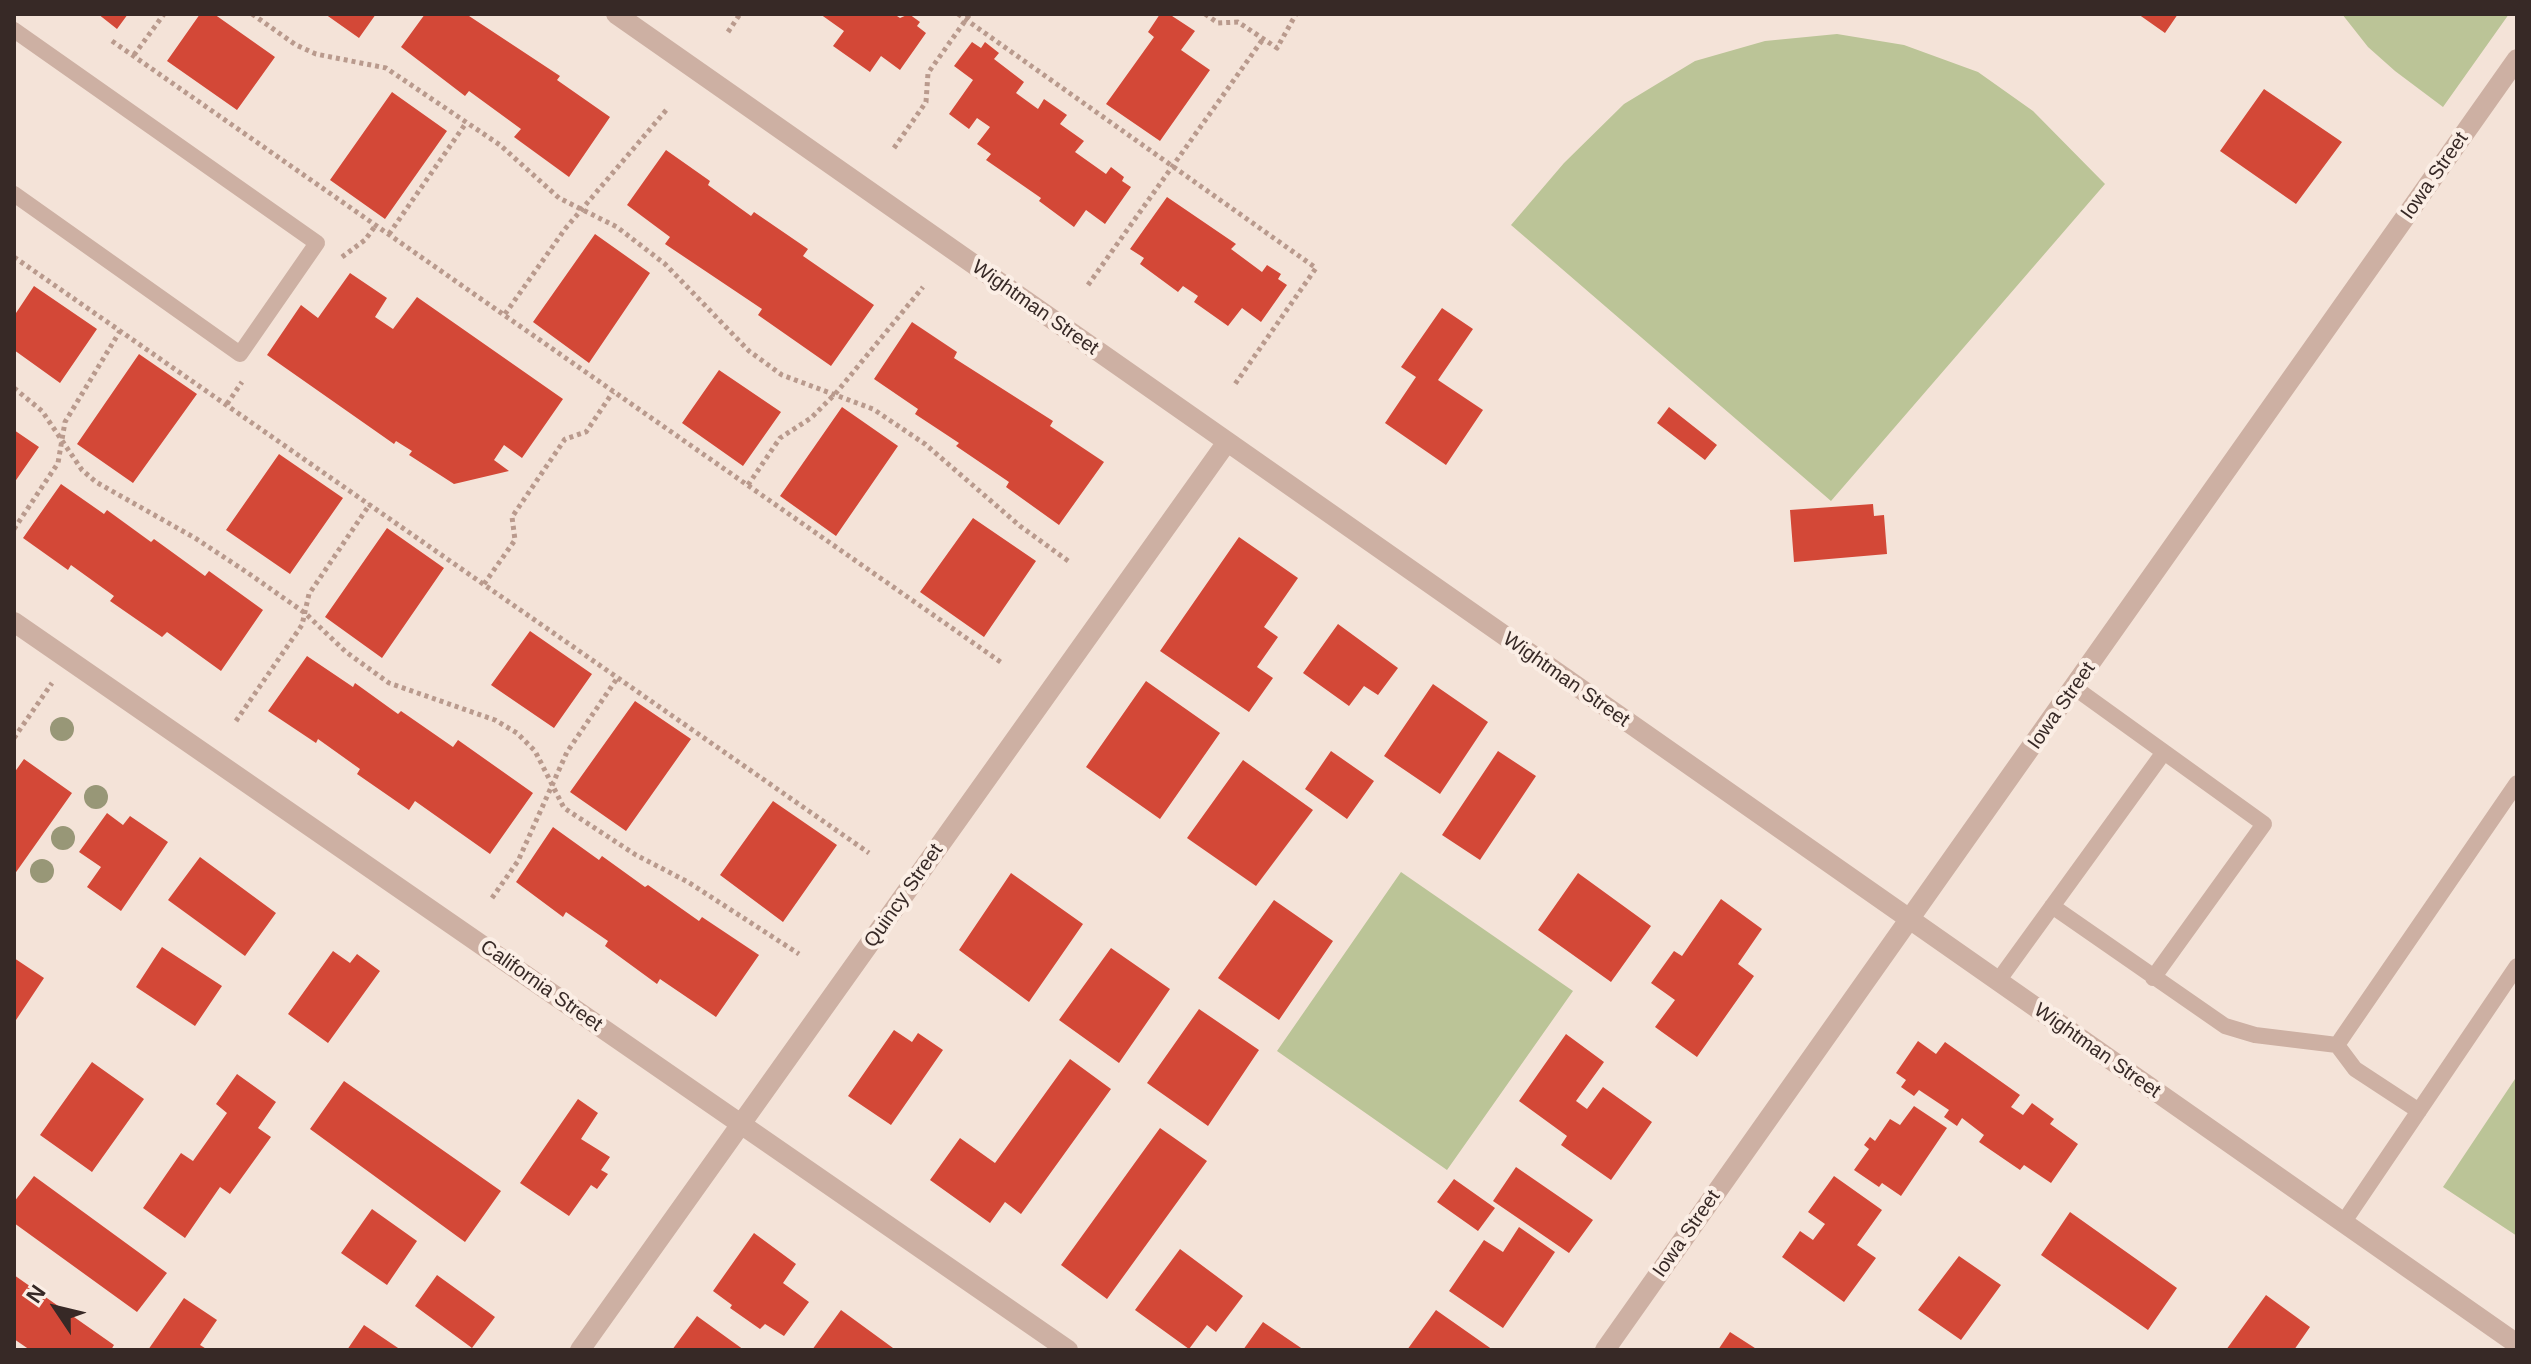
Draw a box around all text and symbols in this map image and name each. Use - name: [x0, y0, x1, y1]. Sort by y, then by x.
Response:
- street label: Iowa Street: [2396, 128, 2474, 224]
- street label: Wightman Street: [967, 255, 1103, 361]
- street label: Wightman Street: [1498, 627, 1634, 733]
- street label: Iowa Street: [2023, 658, 2101, 754]
- street label: Quincy Street: [859, 839, 949, 953]
- street label: California Street: [475, 935, 607, 1037]
- street label: Wightman Street: [2029, 998, 2165, 1104]
- street label: Iowa Street: [1648, 1186, 1726, 1282]
- north arrow: [16, 1268, 96, 1348]
- text: N: [21, 1280, 51, 1308]

